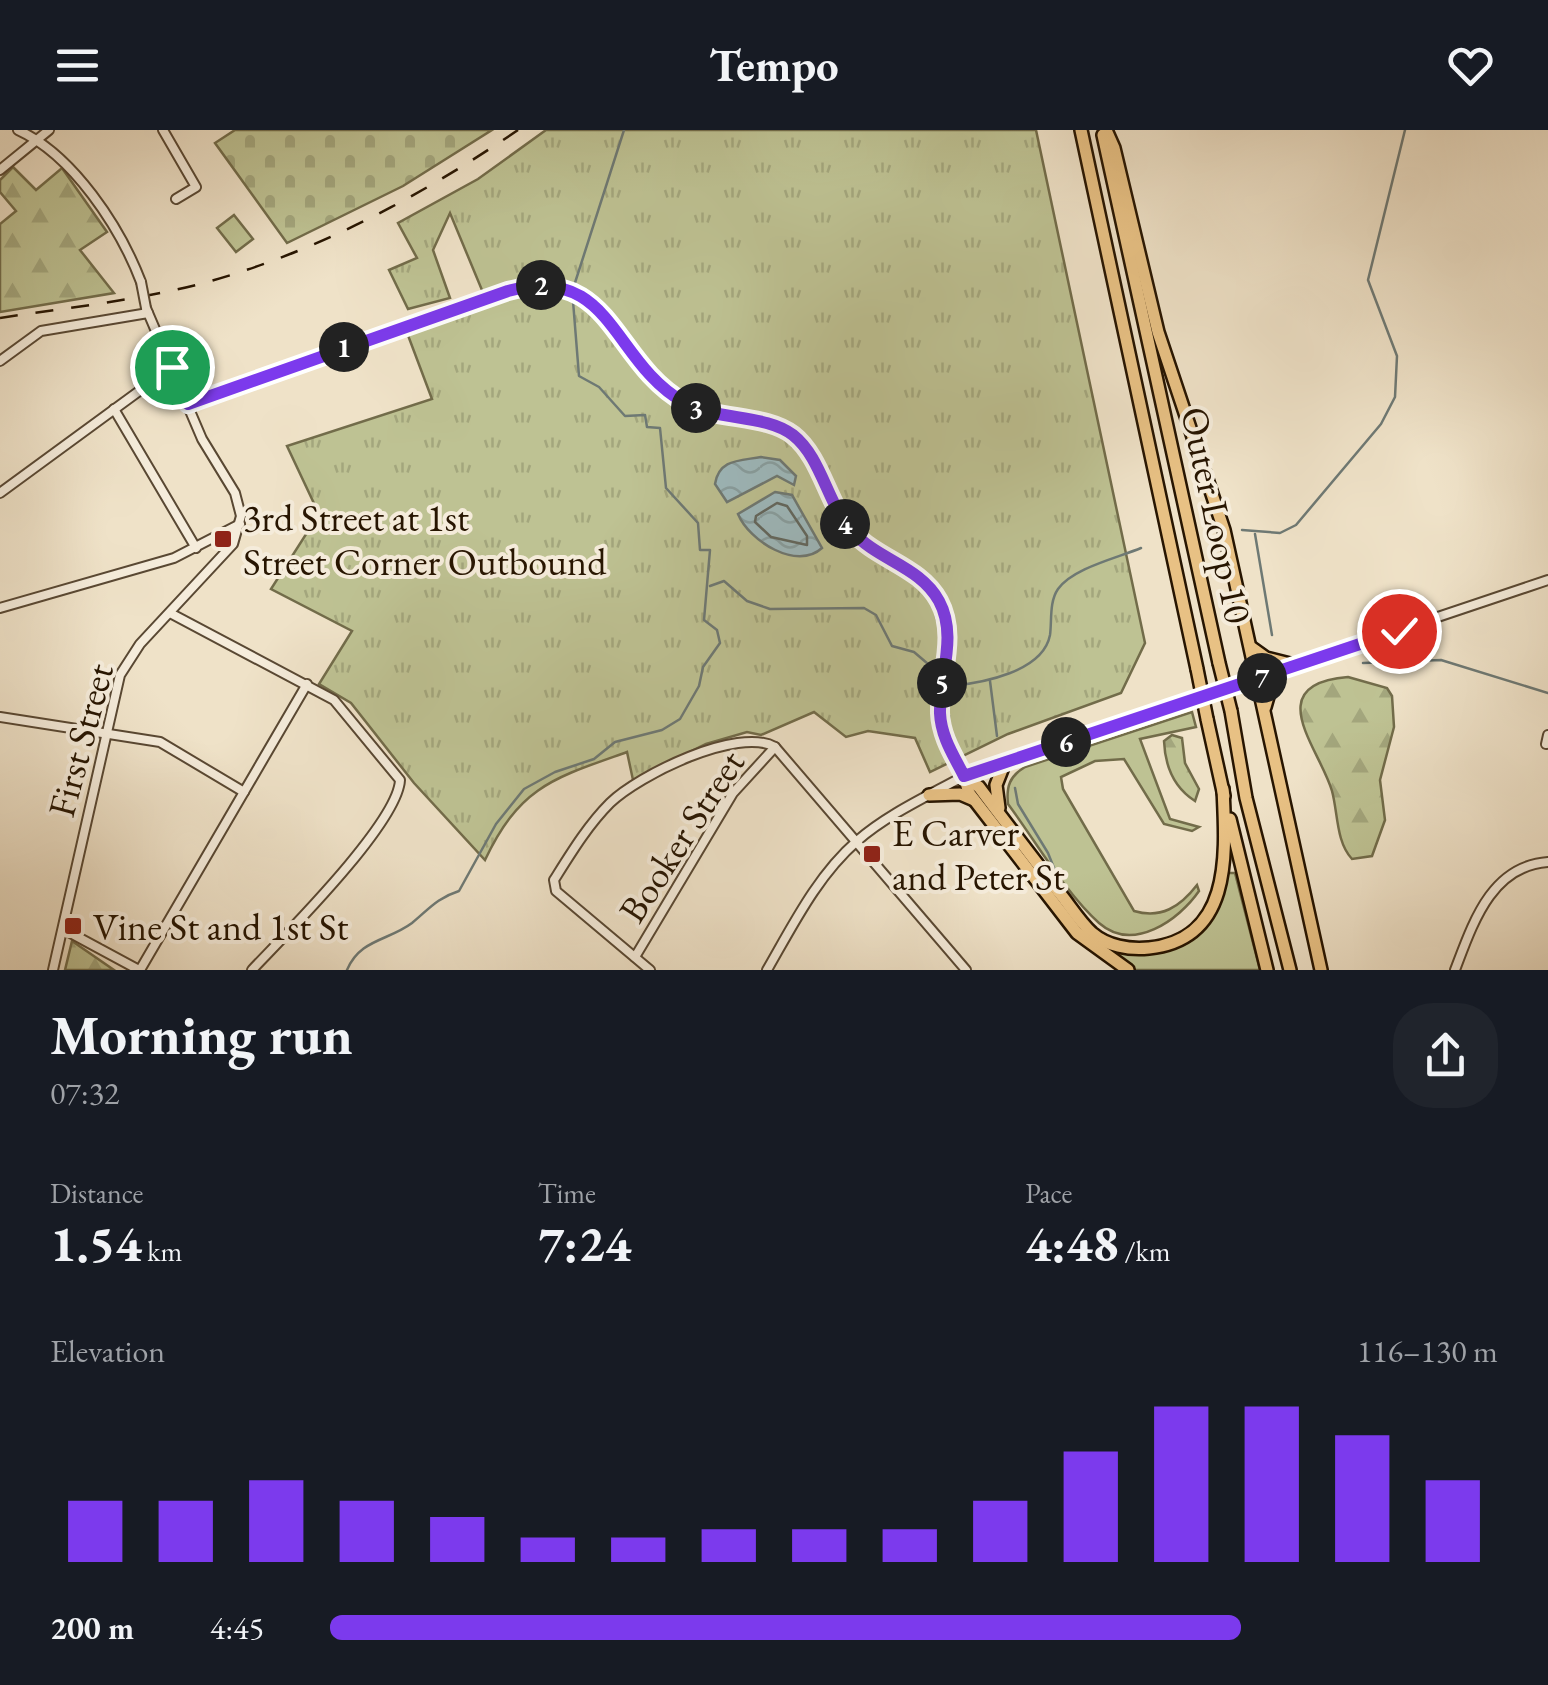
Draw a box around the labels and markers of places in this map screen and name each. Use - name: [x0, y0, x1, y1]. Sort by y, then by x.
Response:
- pin: 2: [516, 260, 566, 310]
- pin: 1: [319, 322, 369, 372]
- pin: [130, 325, 215, 410]
- pin: 3: [671, 383, 721, 433]
- place label: 3rd Street at 1st Street Corner Outbound: [243, 493, 607, 586]
- pin: 4: [820, 499, 870, 549]
- marker: 3rd Street at 1st Street Corner Outbound: [212, 528, 234, 550]
- pin: [1357, 589, 1442, 674]
- pin: 7: [1237, 653, 1287, 703]
- pin: 5: [917, 658, 967, 708]
- pin: 6: [1041, 717, 1091, 767]
- place label: E Carver and Peter St: [892, 808, 1065, 901]
- marker: E Carver and Peter St: [861, 843, 883, 865]
- place label: Vine St and 1st St: [93, 902, 349, 951]
- marker: Vine St and 1st St: [62, 915, 84, 937]

